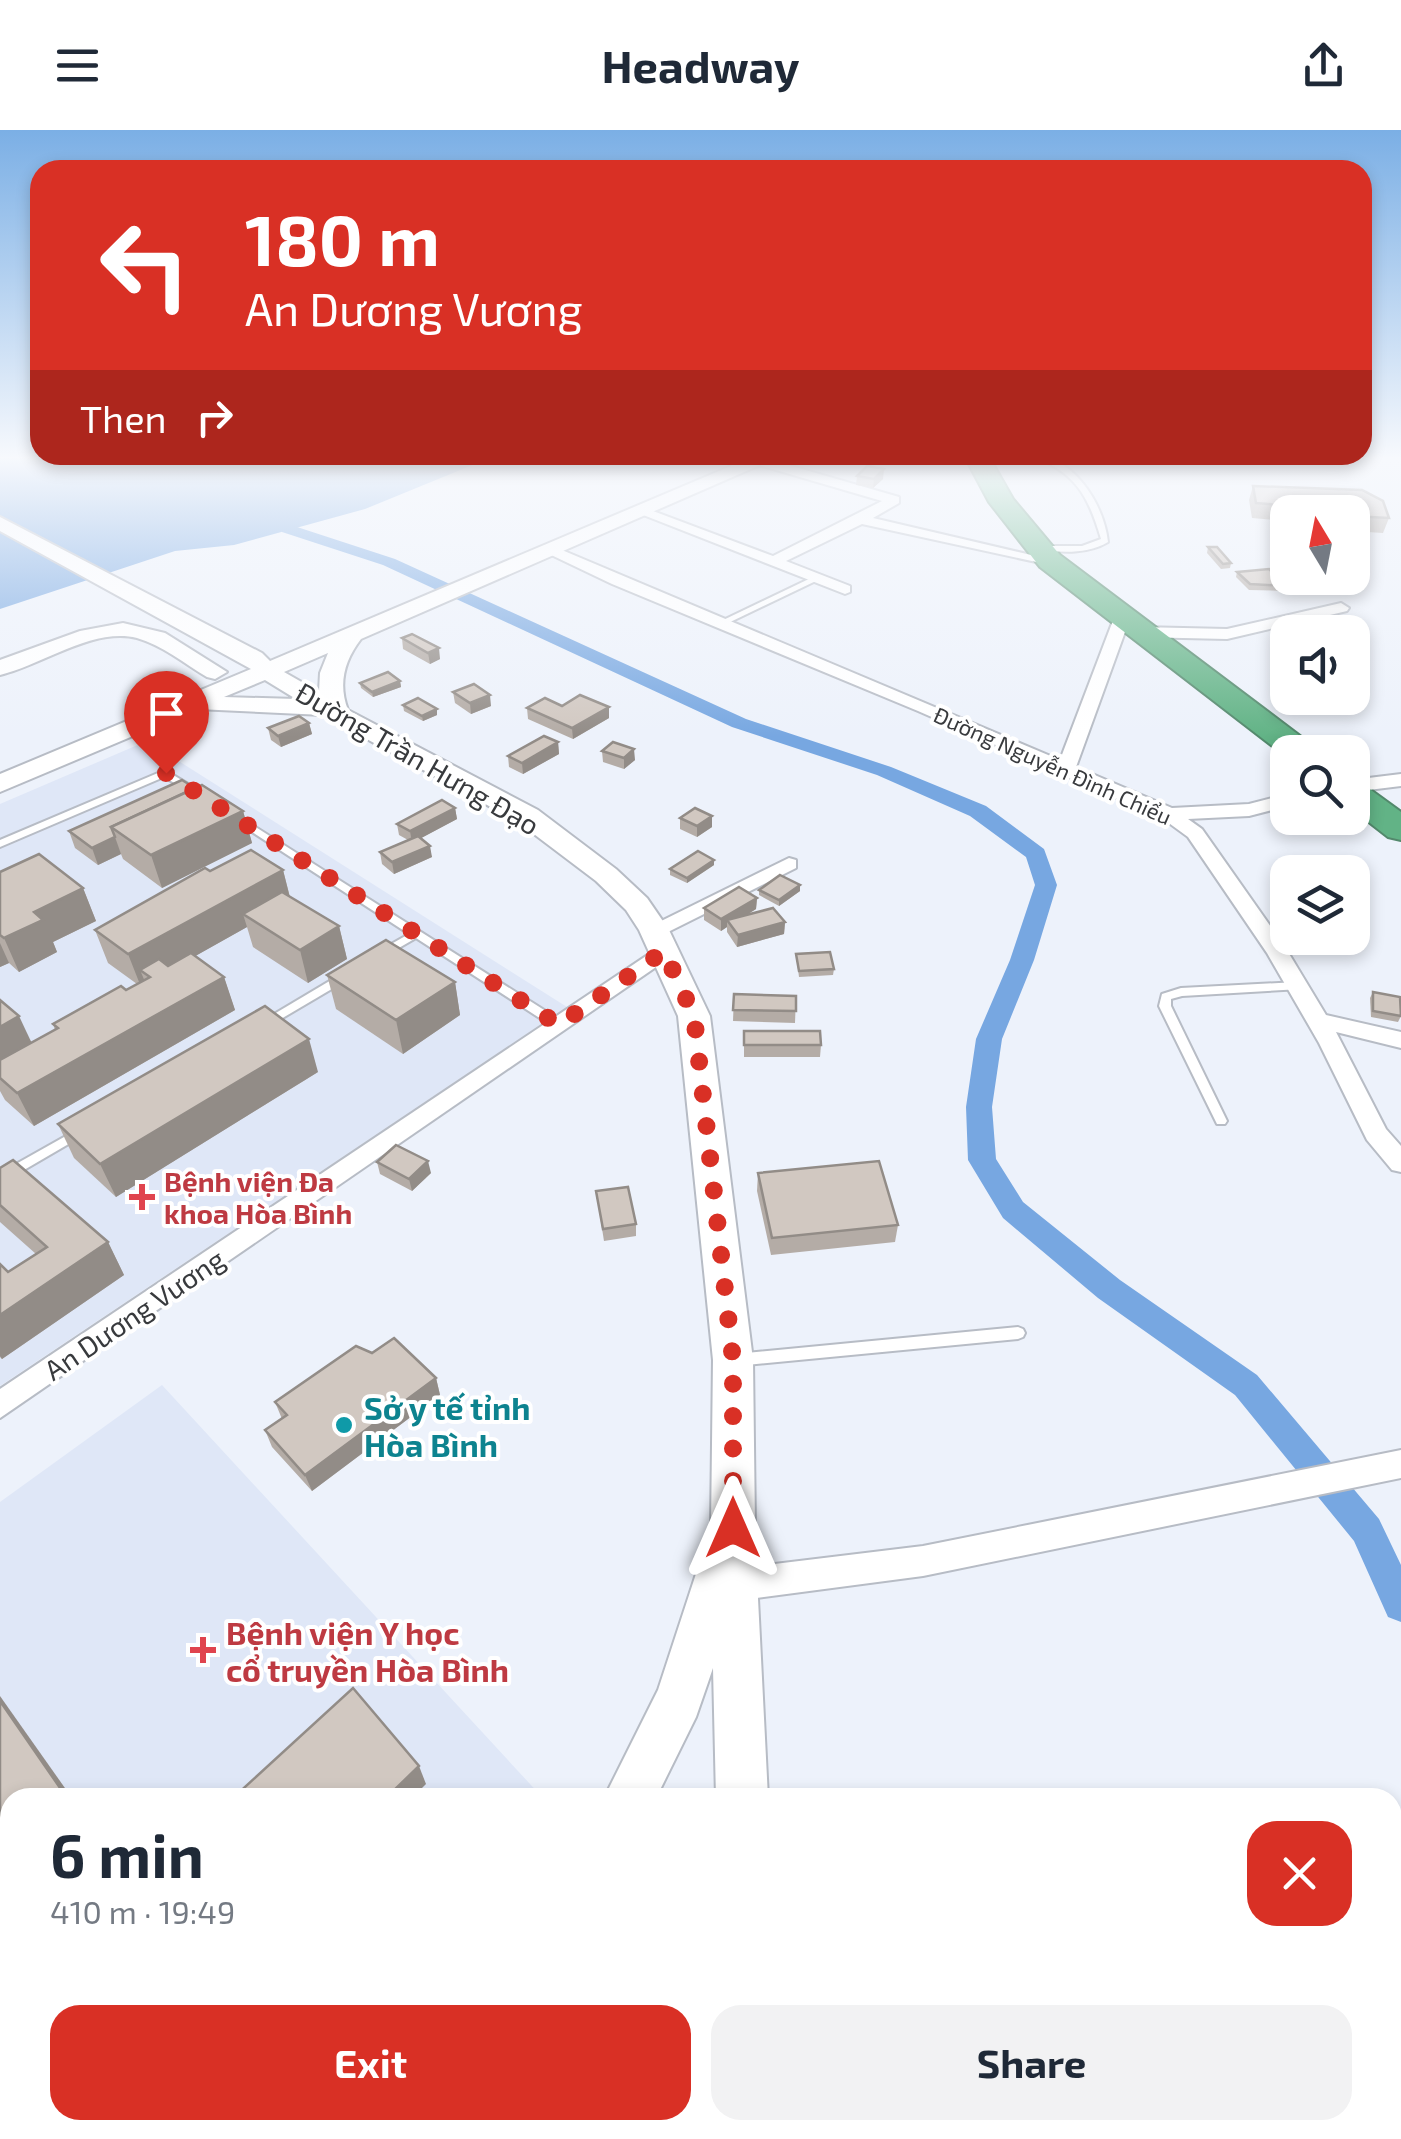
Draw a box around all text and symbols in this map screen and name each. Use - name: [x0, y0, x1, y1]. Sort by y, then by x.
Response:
- icon: menu: [50, 38, 105, 93]
- text: Headway: [602, 38, 799, 92]
- icon: share: [1296, 38, 1351, 93]
- text: 180 m: [245, 196, 440, 280]
- icon: left: [80, 200, 210, 330]
- text: An Dương Vương: [245, 281, 583, 335]
- icon: right: [187, 390, 242, 445]
- text: Then: [80, 395, 167, 441]
- north arrow: [1270, 495, 1370, 595]
- map controls: [1270, 495, 1370, 955]
- button: sound: [1270, 615, 1370, 715]
- pin: [124, 671, 209, 774]
- street label: Đường Trần Hưng Đạo: [290, 674, 546, 842]
- icon: arrive: [139, 686, 194, 741]
- street label: Đường Nguyễn Đình Chiểu: [930, 701, 1176, 829]
- button: search: [1270, 735, 1370, 835]
- button: layers: [1270, 855, 1370, 955]
- place label: Bệnh viện Đa khoa Hòa Bình: [164, 1164, 352, 1230]
- marker: Bệnh viện Đa khoa Hòa Bình: [129, 1184, 155, 1210]
- street label: An Dương Vương: [37, 1241, 231, 1387]
- place label: Sở y tế tỉnh Hòa Bình: [364, 1388, 530, 1463]
- marker: Sở y tế tỉnh Hòa Bình: [333, 1414, 355, 1436]
- position arrow: [681, 1476, 785, 1580]
- place label: Bệnh viện Y học cổ truyền Hòa Bình: [226, 1613, 509, 1689]
- marker: Bệnh viện Y học cổ truyền Hòa Bình: [190, 1637, 216, 1663]
- text: 6 min: [50, 1818, 204, 1890]
- button: close: [1247, 1821, 1352, 1926]
- text: 410 m · 19:49: [50, 1892, 235, 1930]
- button: Exit: [50, 2005, 691, 2120]
- button: Share: [711, 2005, 1352, 2120]

